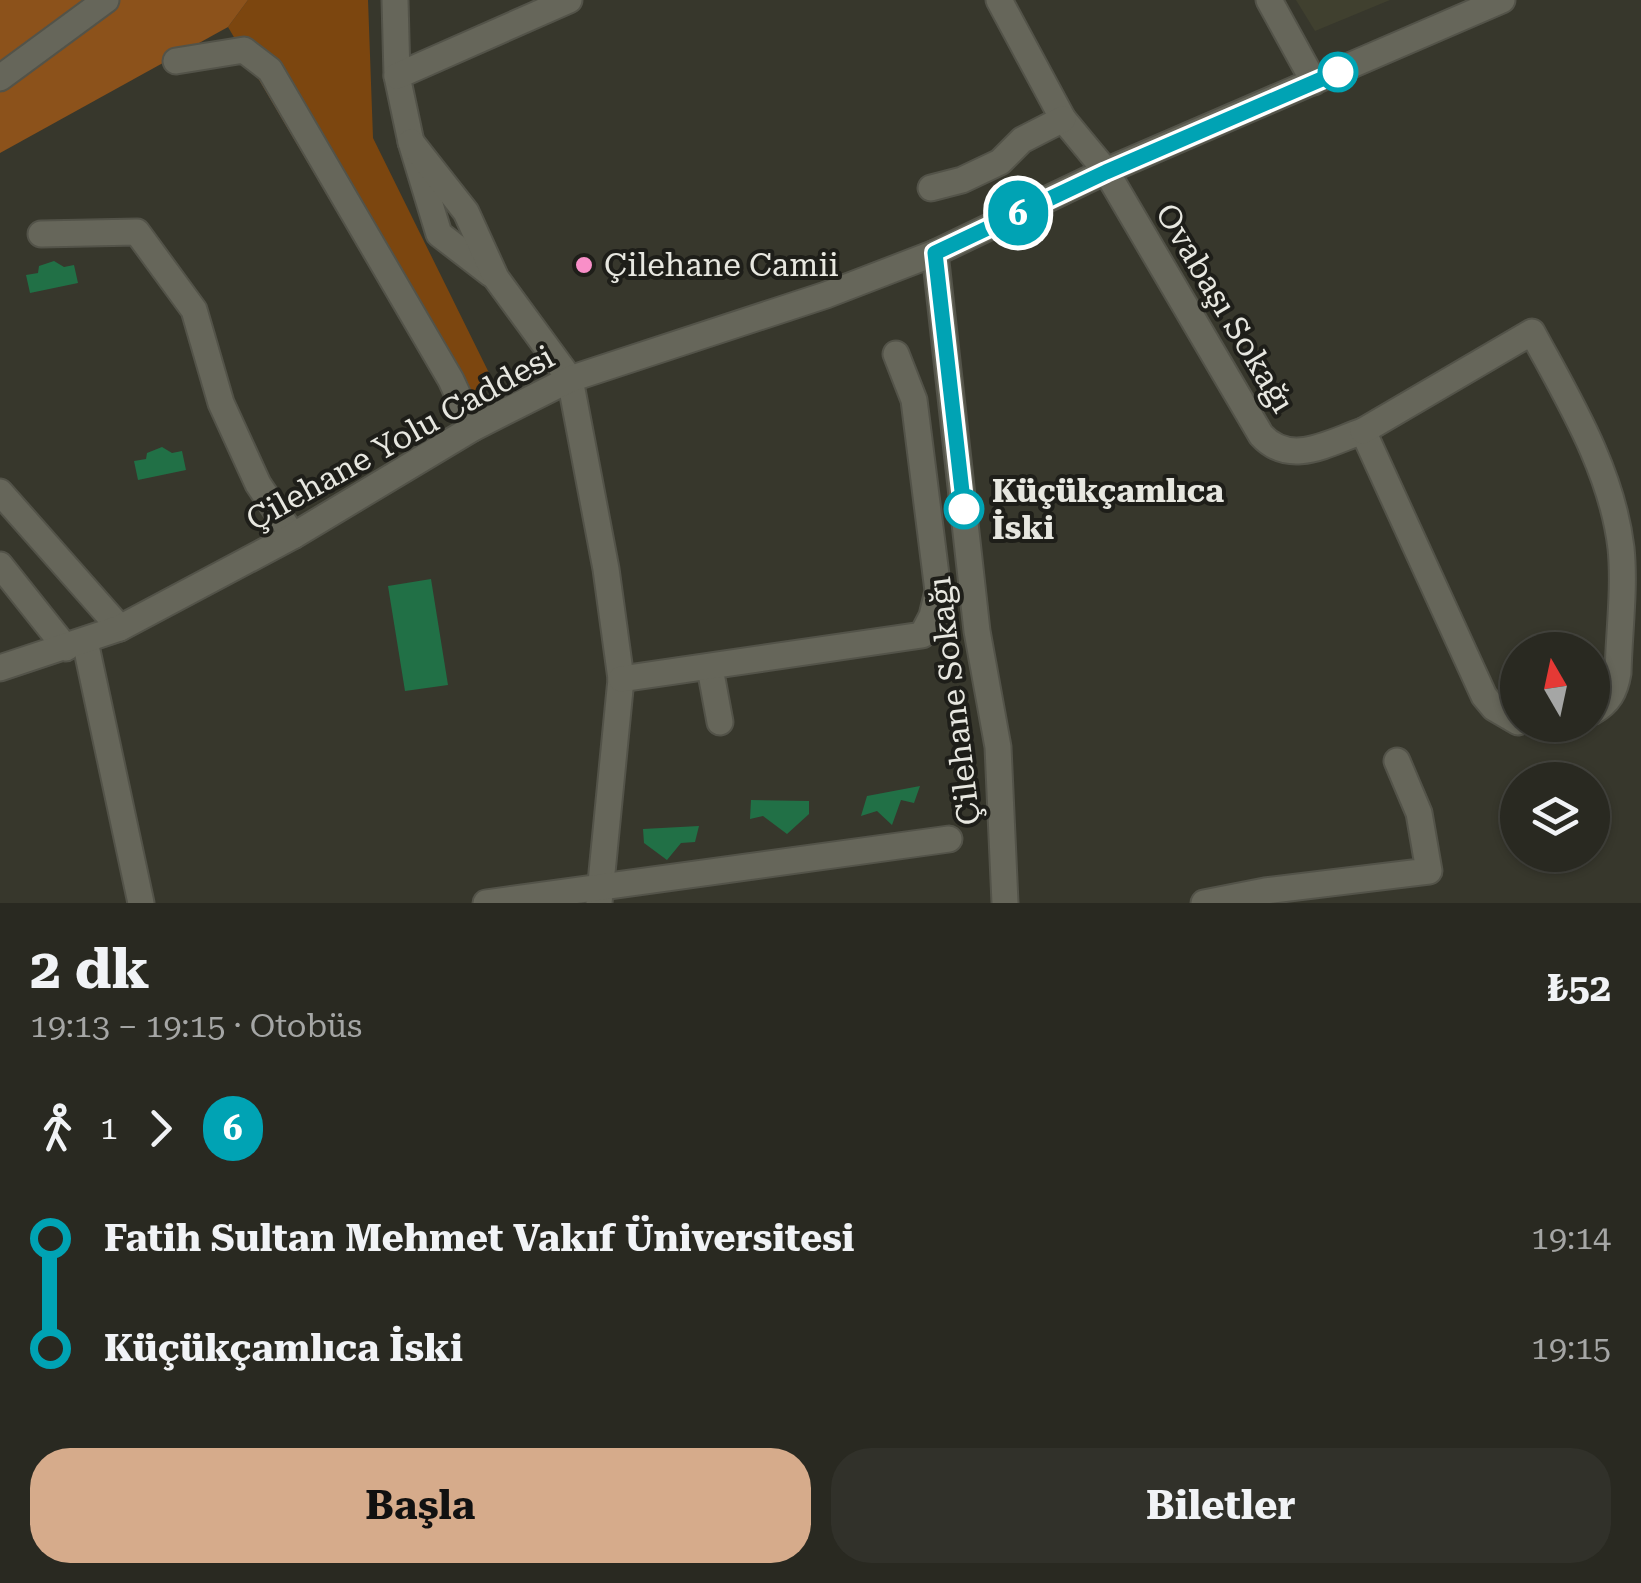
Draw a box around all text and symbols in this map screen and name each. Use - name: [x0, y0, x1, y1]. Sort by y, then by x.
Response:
- unlabelled marker: [1319, 53, 1357, 91]
- line badge: 6: [986, 180, 1050, 246]
- text: 6: [1008, 193, 1028, 234]
- street label: Ovabaşı Sokağı: [1148, 197, 1302, 419]
- place label: Çilehane Camii: [604, 246, 839, 284]
- marker: Çilehane Camii: [573, 254, 595, 276]
- street label: Çilehane Yolu Caddesi: [239, 338, 561, 538]
- place label: Küçükçamlıca İski: [992, 472, 1224, 547]
- marker: Küçükçamlıca İski: [945, 490, 983, 528]
- street label: Çilehane Sokağı: [920, 575, 988, 827]
- north arrow: [1500, 632, 1610, 742]
- map controls: [1500, 632, 1610, 872]
- button: layers: [1500, 762, 1610, 872]
- text: 2 dk: [30, 937, 149, 1001]
- text: ₺52: [1547, 966, 1611, 1010]
- text: 19:13 – 19:15 · Otobüs: [30, 1007, 362, 1045]
- icon: walk: [30, 1101, 85, 1156]
- icon: forward: [133, 1101, 188, 1156]
- text: 6: [223, 1108, 243, 1149]
- text: 1: [100, 1109, 118, 1147]
- text: Fatih Sultan Mehmet Vakıf Üniversitesi: [104, 1216, 854, 1260]
- text: 19:14: [1531, 1219, 1611, 1257]
- text: Küçükçamlıca İski: [104, 1326, 463, 1370]
- text: 19:15: [1531, 1329, 1611, 1367]
- button: Başla: [30, 1448, 811, 1563]
- button: Biletler: [831, 1448, 1611, 1563]

